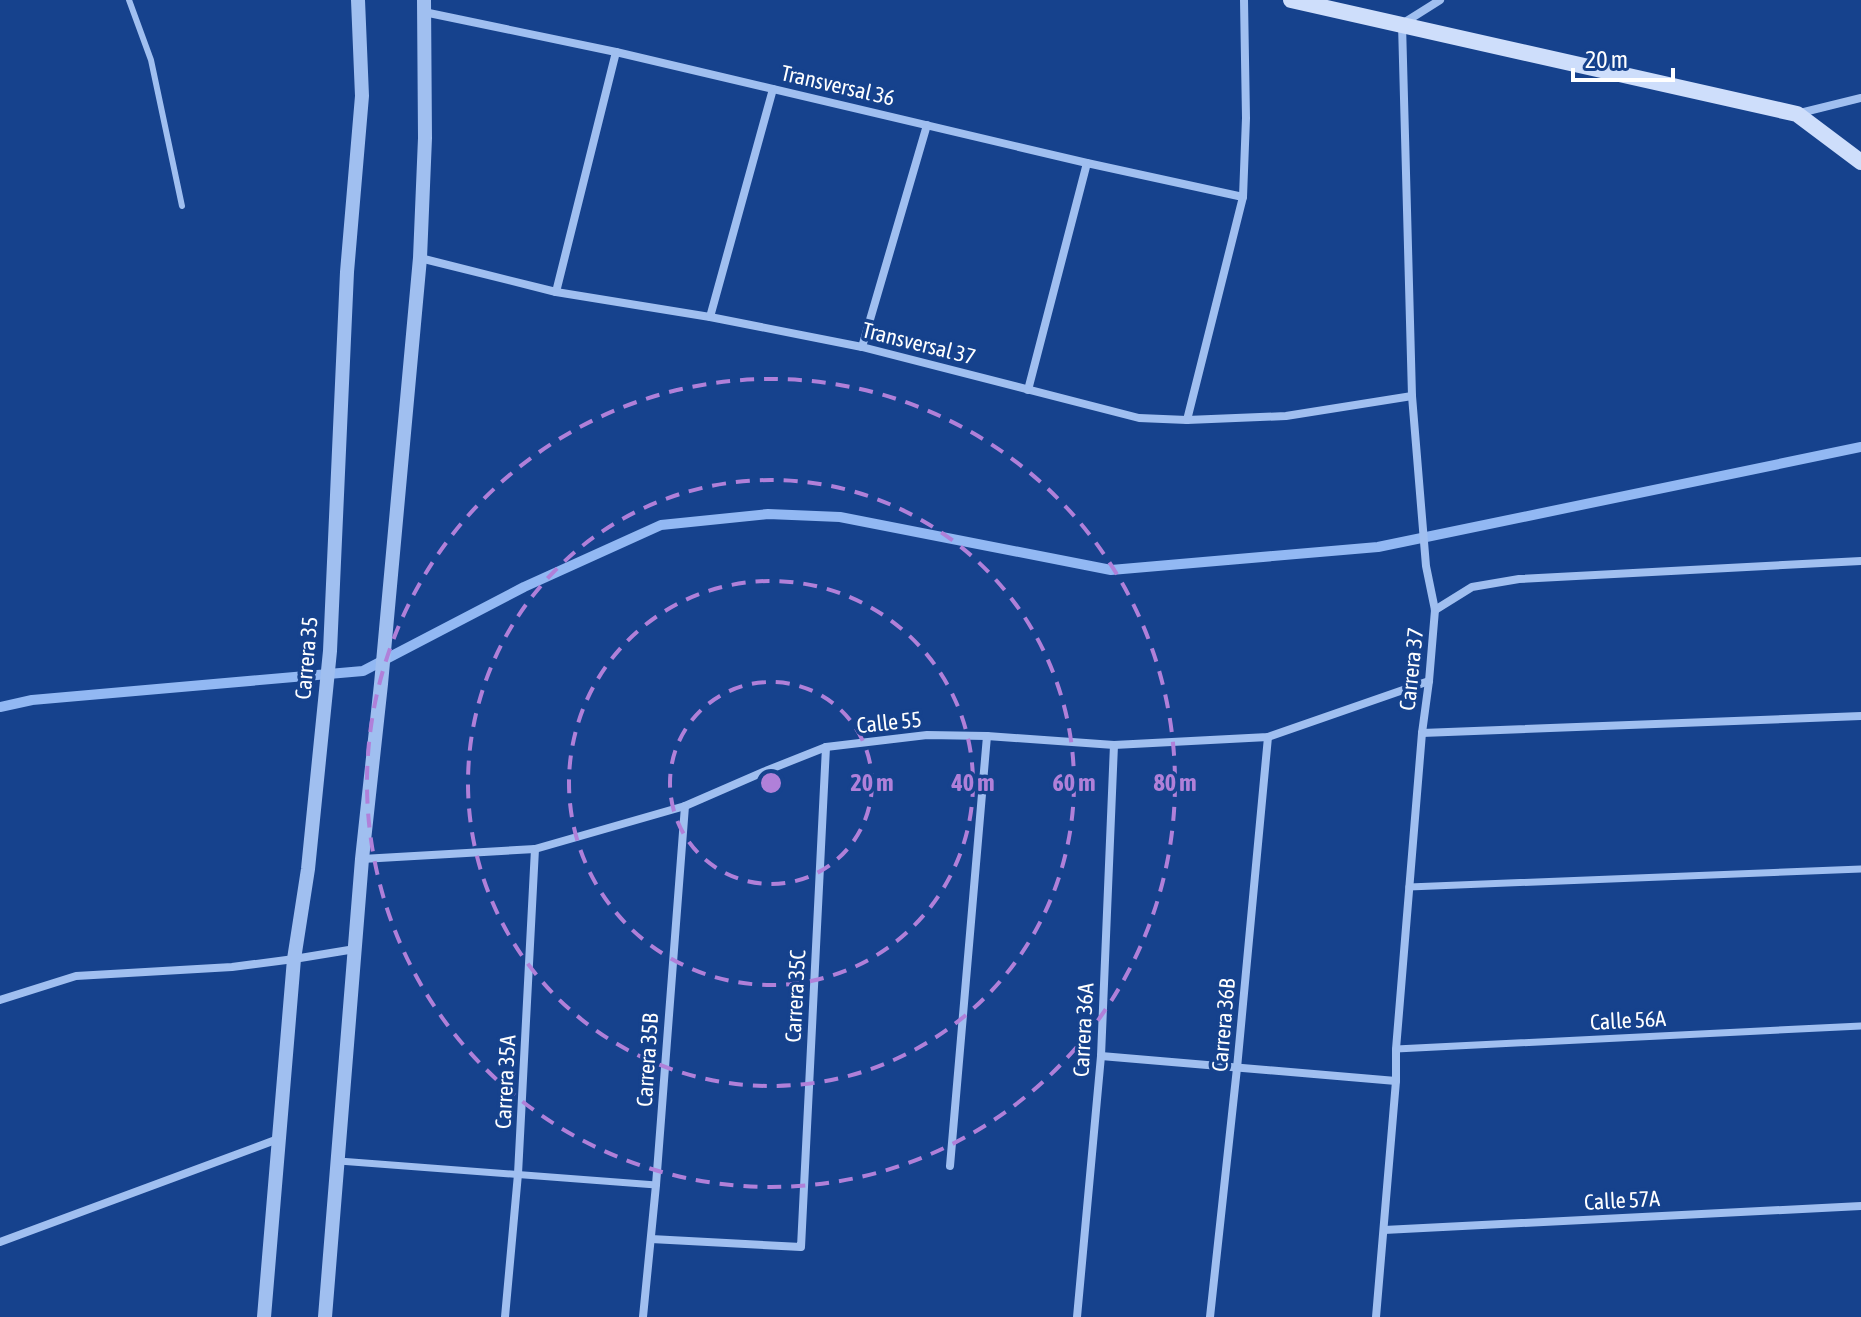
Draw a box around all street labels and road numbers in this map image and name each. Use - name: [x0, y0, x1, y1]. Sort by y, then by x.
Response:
- street label: Transversal 36: [779, 59, 897, 111]
- street label: Transversal 37: [860, 316, 978, 370]
- street label: Carrera 35: [289, 615, 323, 701]
- street label: Carrera 37: [1394, 626, 1428, 712]
- street label: Calle 55: [855, 706, 923, 738]
- street label: Carrera 35C: [780, 949, 810, 1043]
- street label: Carrera 36B: [1206, 977, 1240, 1073]
- street label: Carrera 36A: [1068, 982, 1098, 1078]
- street label: Calle 56A: [1589, 1005, 1667, 1035]
- street label: Carrera 35B: [631, 1012, 663, 1108]
- street label: Carrera 35A: [490, 1034, 520, 1130]
- street label: Calle 57A: [1583, 1185, 1661, 1215]

